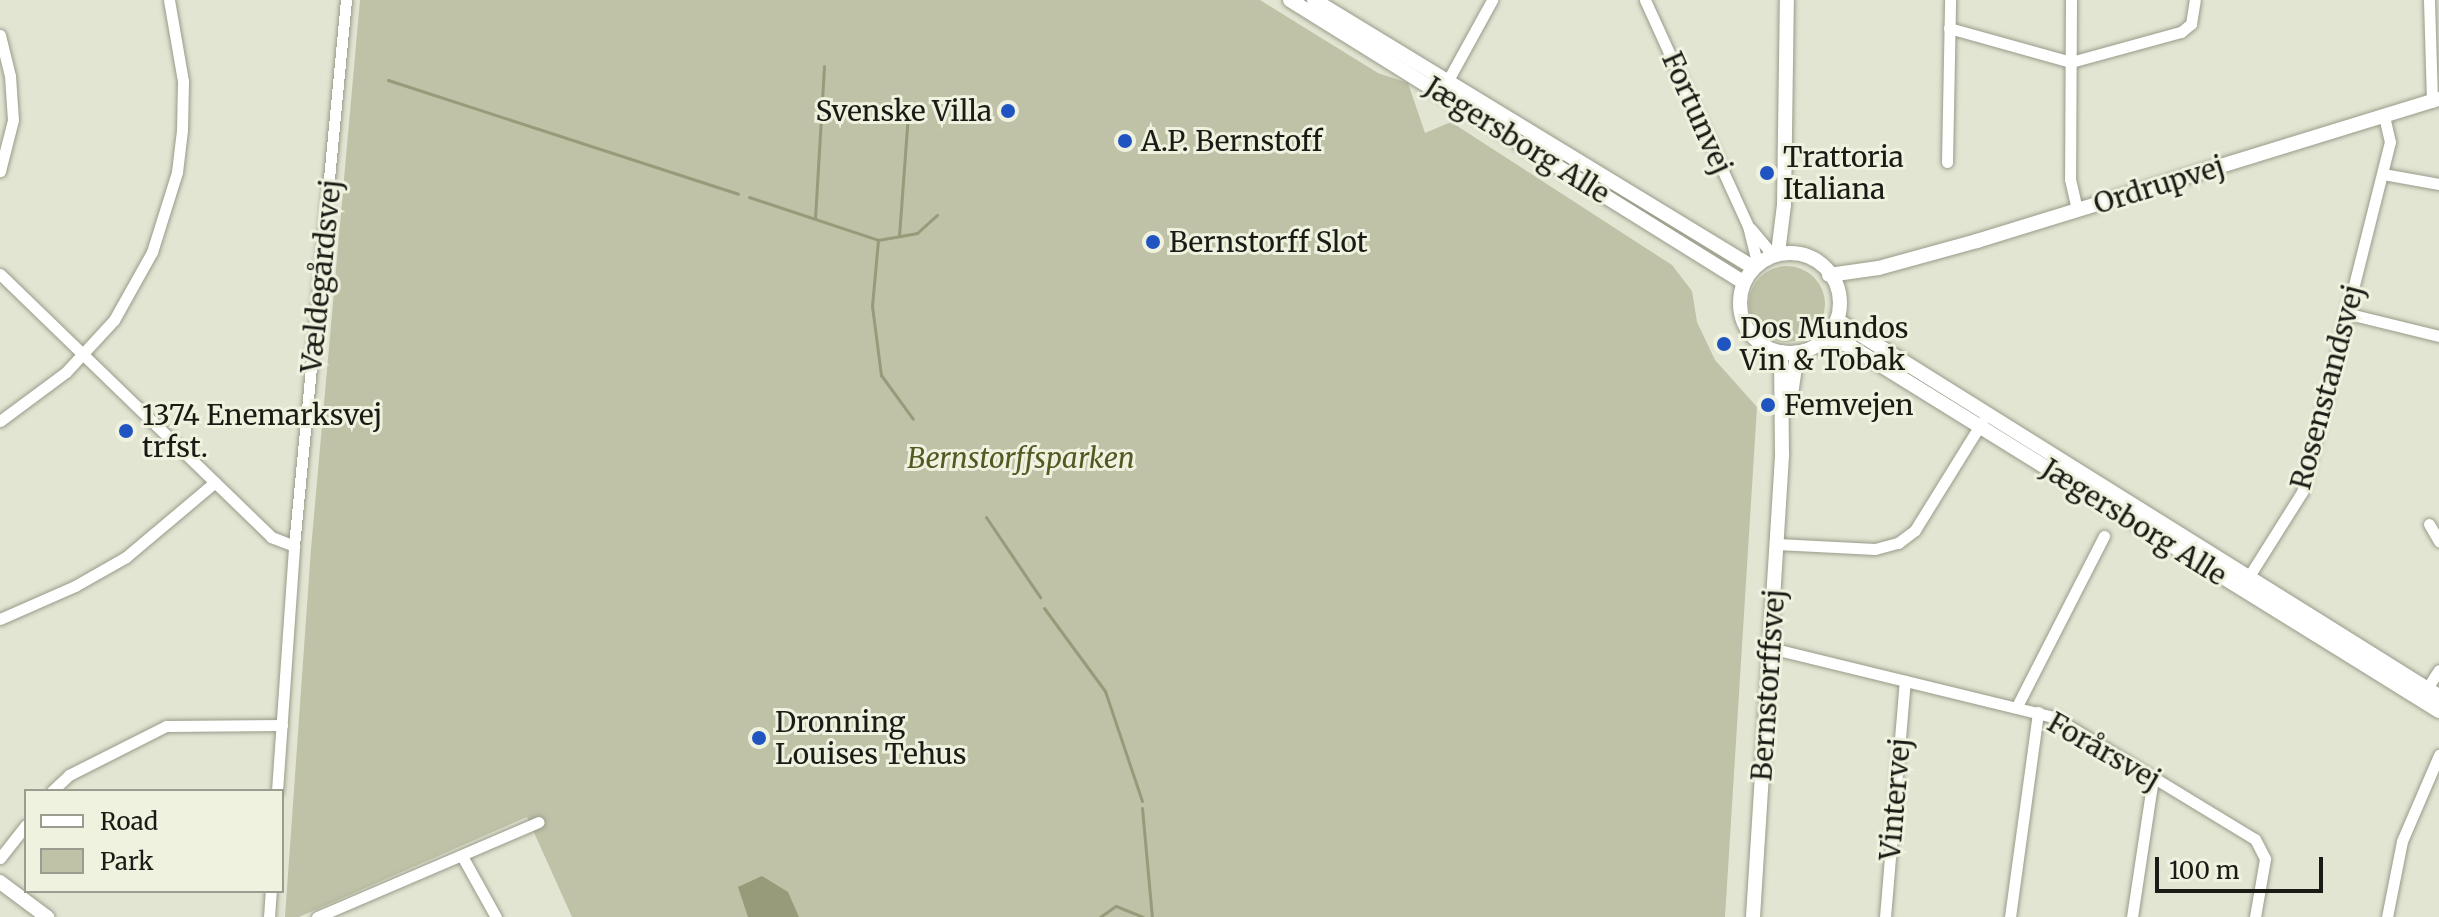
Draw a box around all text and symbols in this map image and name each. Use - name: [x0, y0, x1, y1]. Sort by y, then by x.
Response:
- street label: Fortunvej: [1655, 47, 1739, 179]
- street label: Jægersborg Alle: [1418, 70, 1616, 210]
- place label: Svenske Villa: [815, 94, 992, 128]
- marker: Svenske Villa: [999, 102, 1017, 120]
- place label: A.P. Bernstoff: [1141, 124, 1322, 158]
- marker: A.P. Bernstoff: [1116, 132, 1134, 150]
- place label: Trattoria Italiana: [1783, 140, 1904, 206]
- street label: Ordrupvej: [2090, 149, 2228, 221]
- marker: Trattoria Italiana: [1758, 164, 1776, 182]
- street label: Vældegårdsvej: [294, 178, 348, 374]
- place label: Bernstorff Slot: [1169, 225, 1368, 259]
- marker: Bernstorff Slot: [1144, 233, 1162, 251]
- street label: Rosenstandsvej: [2284, 281, 2370, 493]
- place label: Dos Mundos Vin & Tobak: [1740, 311, 1909, 377]
- marker: Dos Mundos Vin & Tobak: [1715, 335, 1733, 353]
- place label: Femvejen: [1784, 388, 1914, 422]
- marker: Femvejen: [1759, 396, 1777, 414]
- place label: 1374 Enemarksvej trfst.: [142, 398, 382, 464]
- marker: 1374 Enemarksvej trfst.: [117, 422, 135, 440]
- park label: Bernstorffsparken: [907, 441, 1135, 475]
- street label: Jægersborg Alle: [2035, 452, 2233, 592]
- street label: Bernstorffsvej: [1745, 588, 1791, 782]
- place label: Dronning Louises Tehus: [775, 705, 967, 771]
- street label: Forårsvej: [2042, 705, 2166, 797]
- marker: Dronning Louises Tehus: [750, 729, 768, 747]
- street label: Vintervej: [1873, 736, 1917, 862]
- legend: [24, 789, 284, 893]
- text: Road: [100, 806, 158, 837]
- scale bar: [2159, 841, 2327, 891]
- text: Park: [100, 846, 153, 877]
- text: 100 m: [2169, 855, 2239, 886]

